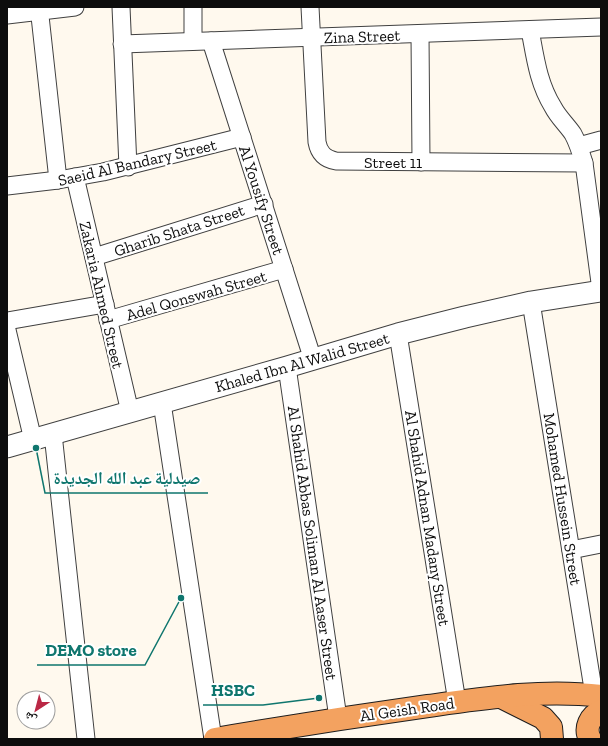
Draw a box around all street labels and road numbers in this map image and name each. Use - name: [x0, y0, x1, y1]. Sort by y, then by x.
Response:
- street label: Zina Street: [324, 26, 401, 47]
- street label: Saeid Al Bandary Street: [56, 135, 218, 190]
- street label: Al Yousify Street: [235, 143, 288, 257]
- street label: Street 11: [364, 153, 422, 172]
- street label: Gharib Shata Street: [112, 200, 247, 260]
- street label: Zakaria Ahmed Street: [75, 220, 128, 371]
- street label: Adel Qonswah Street: [124, 266, 269, 325]
- street label: Khaled Ibn Al Walid Street: [213, 329, 391, 396]
- street label: Al Shahid Abbas Soliman Al Aaser Street: [284, 405, 341, 681]
- street label: Al Shahid Adnan Madany Street: [401, 409, 454, 627]
- street label: Mohamed Hussein Street: [540, 412, 586, 587]
- street label: Al Geish Road: [359, 693, 456, 726]

